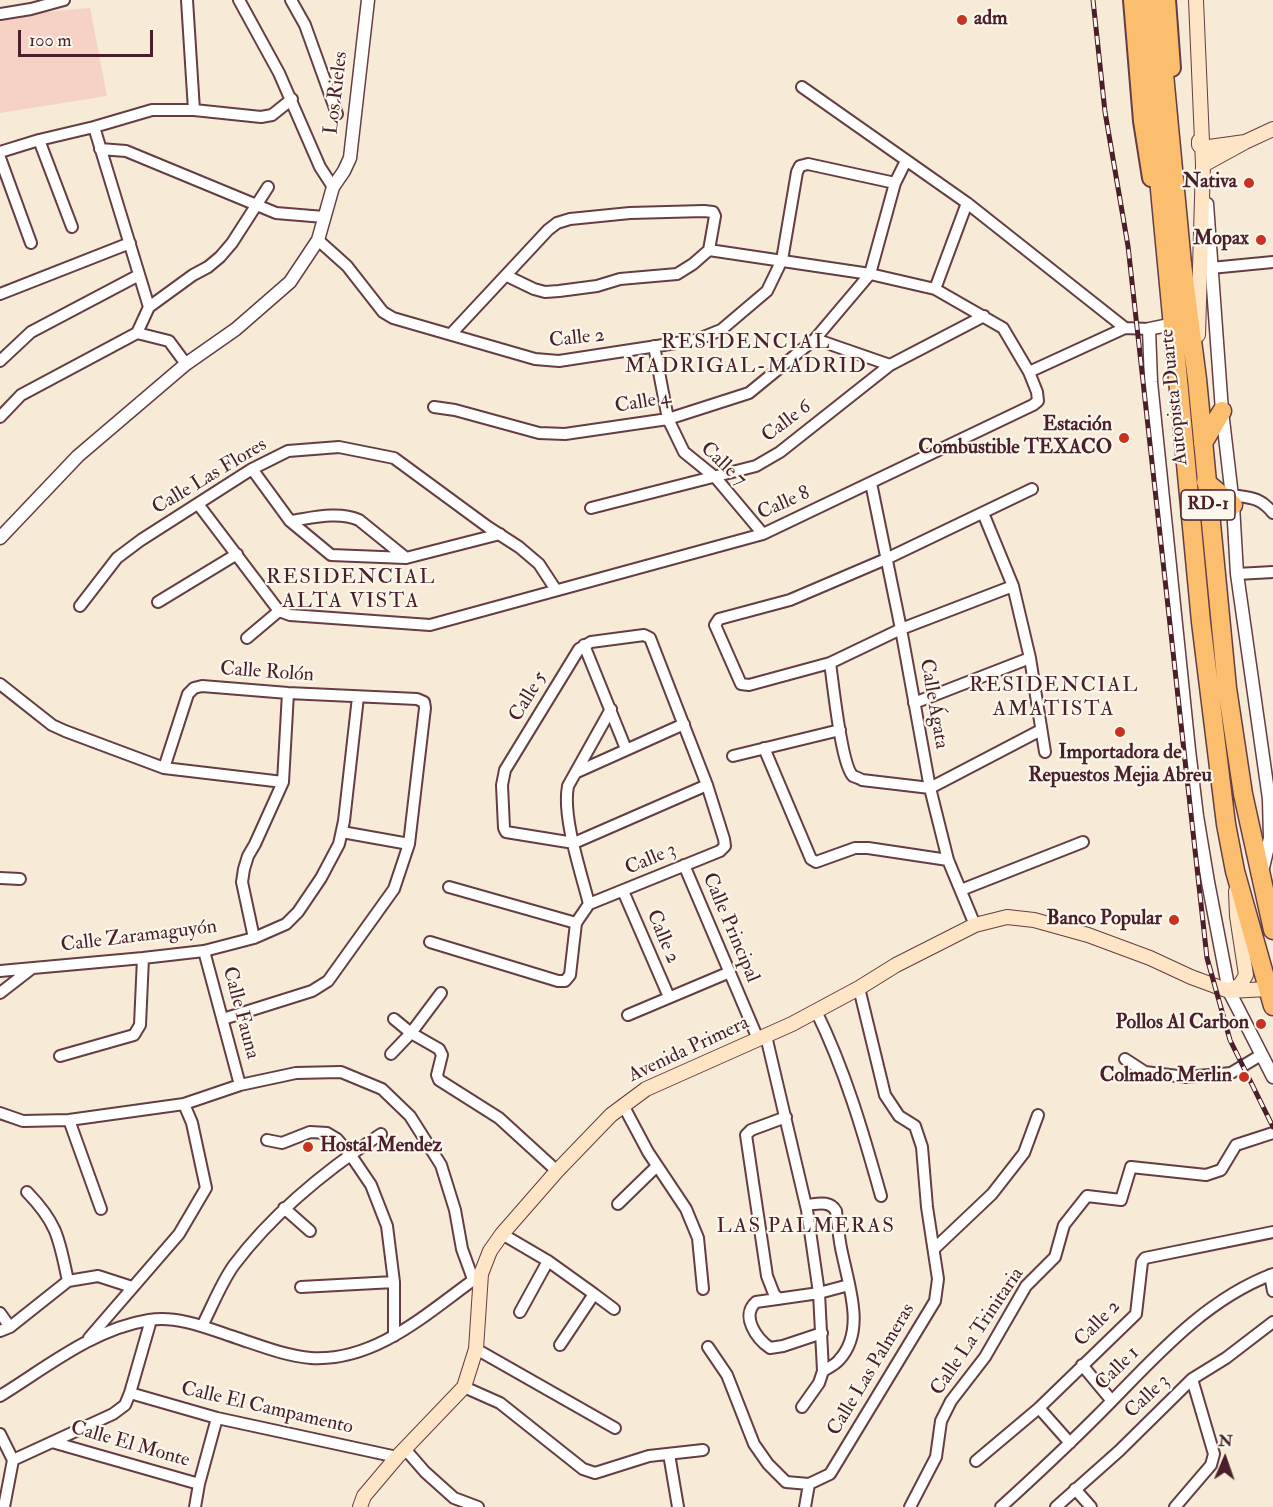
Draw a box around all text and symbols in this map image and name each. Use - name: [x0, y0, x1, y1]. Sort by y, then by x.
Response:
- place label: adm: [974, 8, 1008, 32]
- marker: adm: [955, 13, 969, 27]
- scale bar: [21, 18, 156, 56]
- text: 100 m: [29, 29, 72, 52]
- street label: Los Rieles: [320, 50, 354, 136]
- place label: Nativa: [1183, 171, 1237, 195]
- marker: Nativa: [1242, 176, 1256, 190]
- place label: Mopax: [1193, 228, 1249, 252]
- marker: Mopax: [1254, 233, 1268, 247]
- street label: Calle 2: [548, 324, 606, 354]
- street label: Autopista Duarte: [1156, 328, 1194, 466]
- district label: RESIDENCIAL MADRIGAL-MADRID: [625, 330, 867, 380]
- street label: Calle 4: [613, 386, 673, 420]
- street label: Calle 6: [758, 396, 816, 448]
- place label: Estación Combustible TEXACO: [918, 414, 1112, 461]
- marker: Estación Combustible TEXACO: [1117, 431, 1131, 445]
- street label: Calle Las Flores: [148, 433, 272, 521]
- street label: Calle 7: [695, 438, 751, 492]
- street label: Calle 8: [754, 482, 814, 526]
- road number: RD-1: [1181, 490, 1235, 520]
- district label: RESIDENCIAL ALTA VISTA: [266, 565, 436, 615]
- street label: Calle Ágata: [913, 657, 953, 751]
- street label: Calle Rolón: [219, 658, 315, 688]
- street label: Calle 5: [505, 668, 553, 726]
- district label: RESIDENCIAL AMATISTA: [969, 673, 1139, 723]
- marker: Importadora de Repuestos Mejia Abreu: [1113, 725, 1127, 739]
- place label: Importadora de Repuestos Mejia Abreu: [1028, 742, 1212, 789]
- street label: Calle 3: [622, 839, 680, 881]
- street label: Calle Principal: [696, 870, 764, 986]
- street label: Calle 2: [640, 907, 684, 967]
- place label: Banco Popular: [1047, 908, 1162, 932]
- marker: Banco Popular: [1167, 913, 1181, 927]
- street label: Calle Zaramaguyón: [60, 916, 218, 958]
- street label: Calle Fauna: [216, 964, 264, 1062]
- street label: Avenida Primera: [625, 1012, 753, 1088]
- place label: Pollos Al Carbon: [1115, 1012, 1249, 1036]
- marker: Pollos Al Carbon: [1254, 1017, 1268, 1031]
- place label: Colmado Merlin: [1100, 1065, 1232, 1089]
- marker: Colmado Merlin: [1237, 1070, 1251, 1084]
- place label: Hostal Mendez: [320, 1135, 442, 1159]
- marker: Hostal Mendez: [301, 1140, 315, 1154]
- district label: LAS PALMERAS: [717, 1214, 895, 1240]
- street label: Calle La Trinitaria: [926, 1263, 1030, 1401]
- street label: Calle 2: [1070, 1296, 1126, 1352]
- street label: Calle Las Palmeras: [823, 1299, 921, 1441]
- street label: Calle 1: [1091, 1342, 1145, 1396]
- street label: Calle 3: [1121, 1370, 1175, 1424]
- street label: Calle El Campamento: [179, 1378, 355, 1440]
- street label: Calle El Monte: [68, 1417, 192, 1473]
- north arrow: [1195, 1429, 1255, 1489]
- text: N: [1218, 1431, 1233, 1451]

